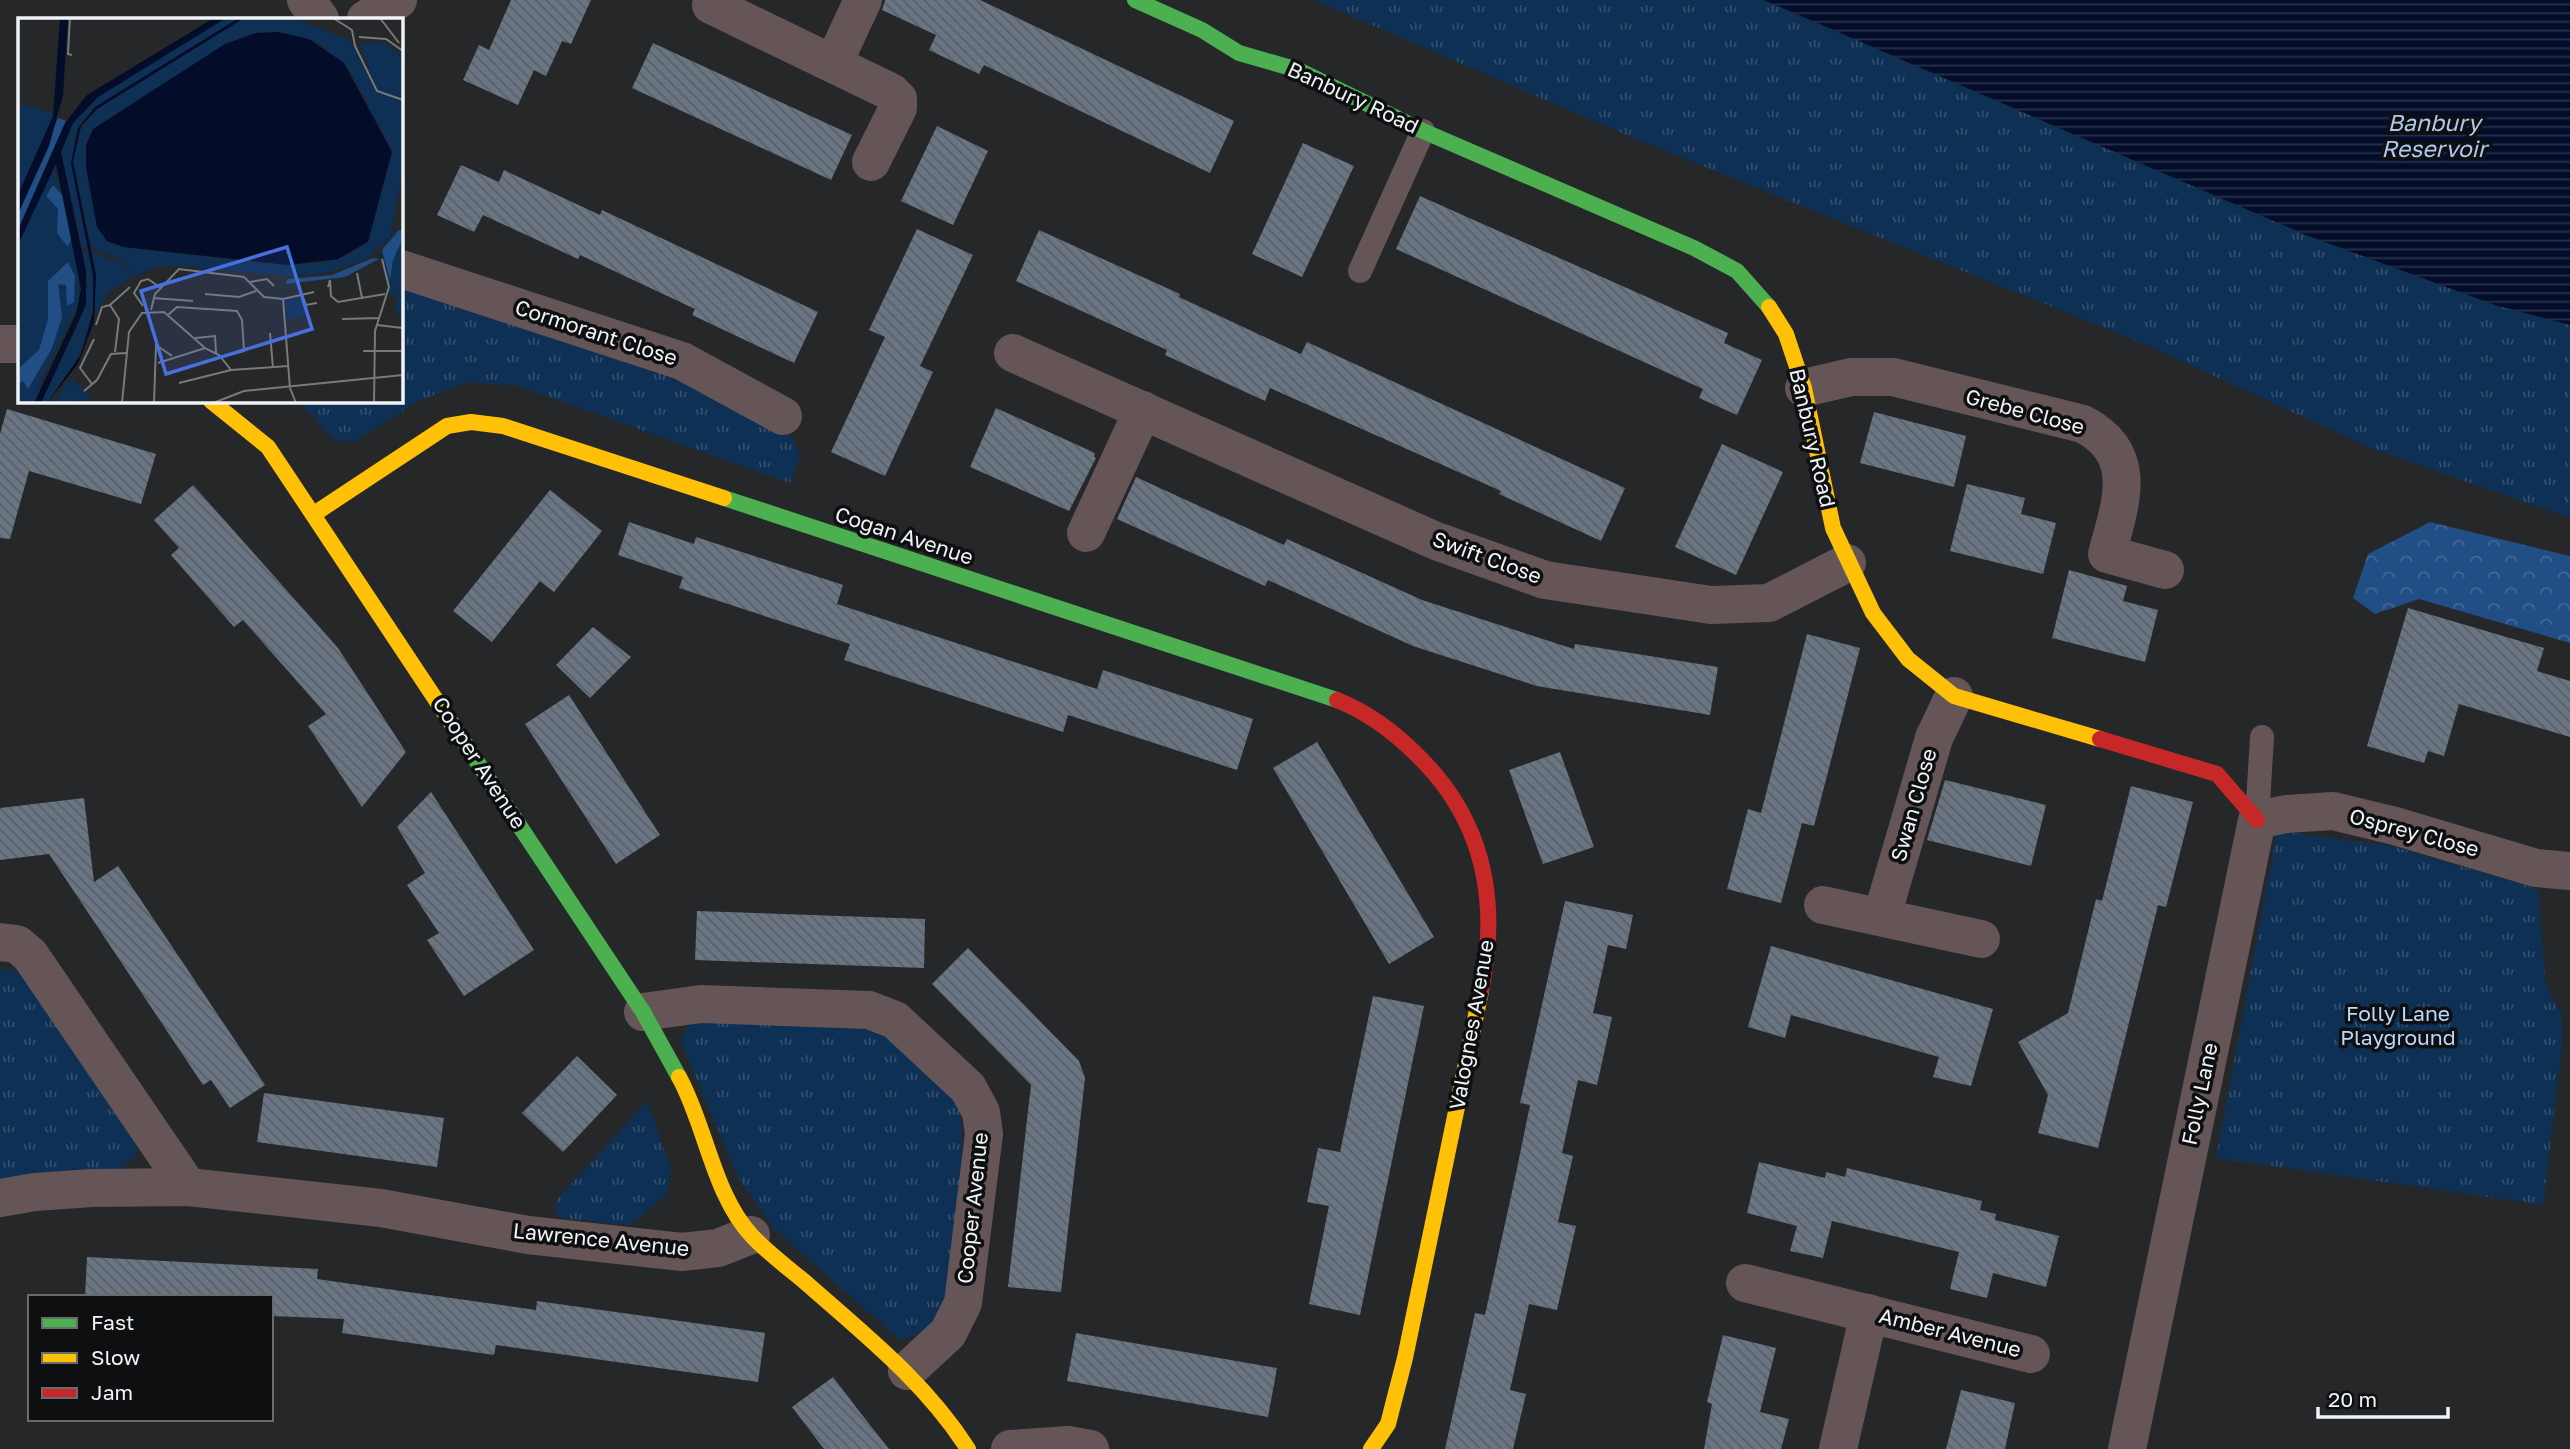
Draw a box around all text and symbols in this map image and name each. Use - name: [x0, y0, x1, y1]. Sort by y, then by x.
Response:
- inset map: [18, 18, 402, 402]
- street label: Banbury Road: [1284, 55, 1423, 139]
- water label: Banbury Reservoir: [2381, 108, 2490, 162]
- street label: Cormorant Close: [512, 294, 681, 371]
- street label: Banbury Road: [1784, 366, 1842, 510]
- street label: Grebe Close: [1963, 383, 2088, 439]
- street label: Cogan Avenue: [832, 500, 977, 570]
- street label: Swift Close: [1429, 525, 1545, 589]
- street label: Cooper Avenue: [428, 692, 532, 833]
- street label: Swan Close: [1884, 745, 1942, 864]
- street label: Osprey Close: [2347, 802, 2482, 862]
- street label: Valognes Avenue: [1443, 938, 1499, 1112]
- park label: Folly Lane Playground: [2340, 1000, 2456, 1050]
- street label: Folly Lane: [2175, 1040, 2223, 1147]
- street label: Cooper Avenue: [951, 1131, 993, 1285]
- street label: Lawrence Avenue: [512, 1217, 690, 1261]
- legend: [28, 1295, 273, 1421]
- street label: Amber Avenue: [1877, 1302, 2024, 1362]
- text: Fast: [91, 1309, 134, 1335]
- text: Slow: [91, 1344, 140, 1370]
- scale bar: [2318, 1376, 2448, 1420]
- text: Jam: [91, 1379, 133, 1405]
- text: 20 m: [2328, 1386, 2377, 1412]

